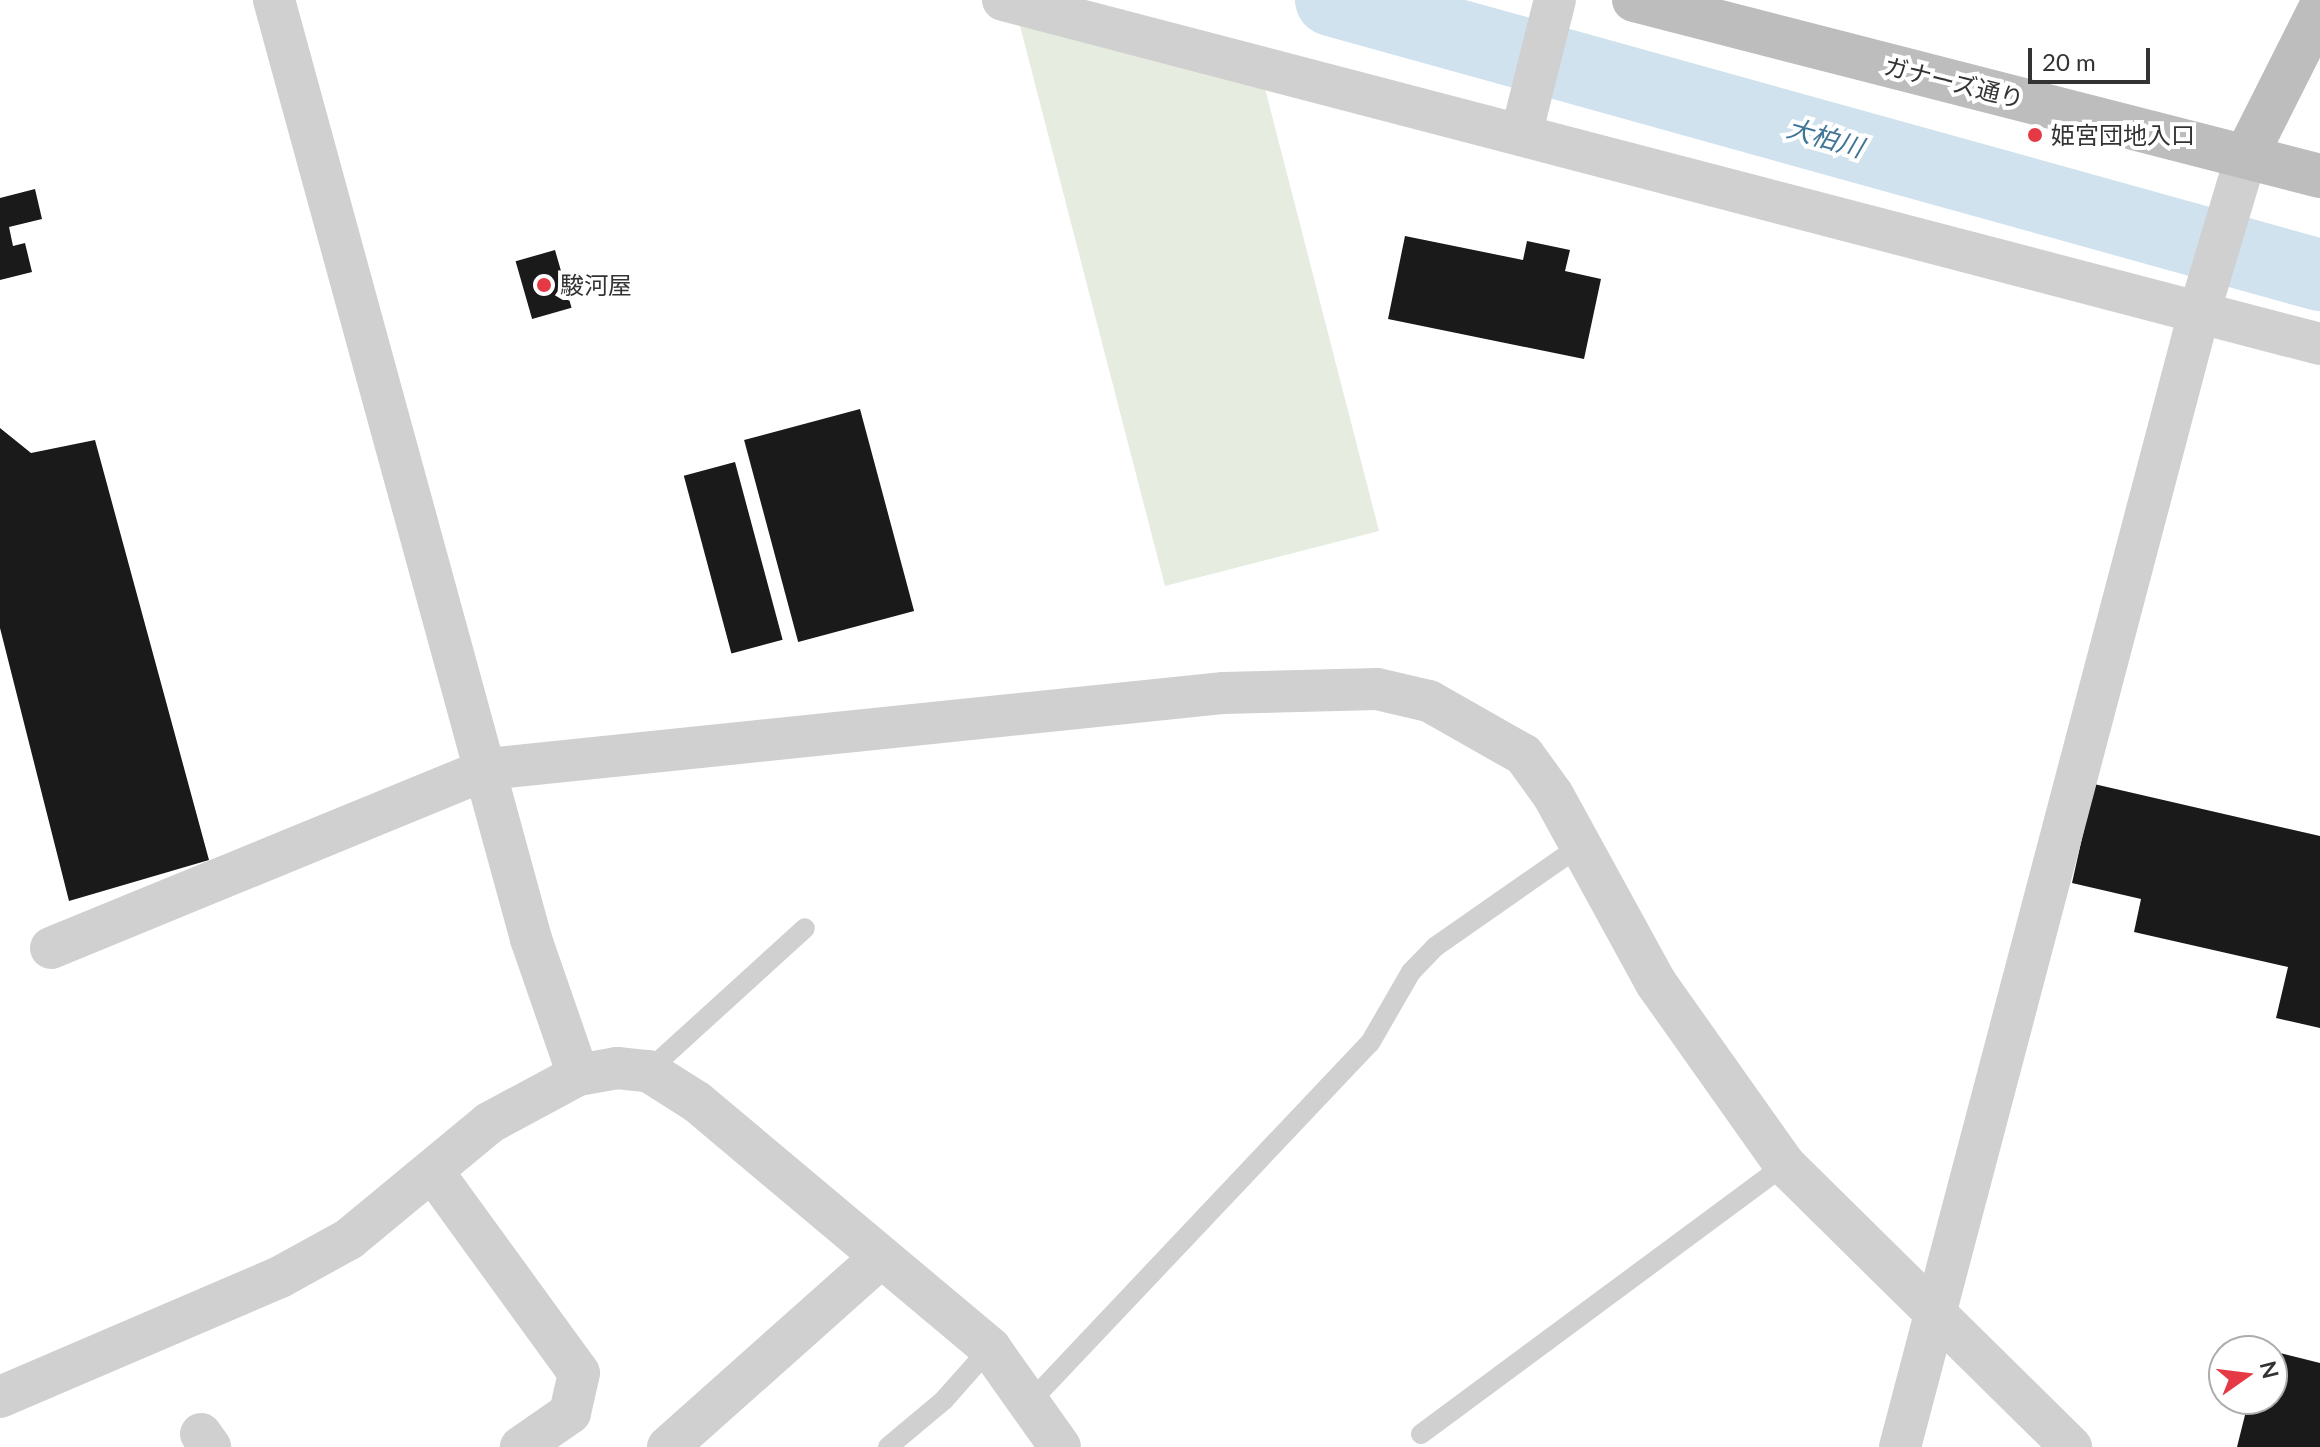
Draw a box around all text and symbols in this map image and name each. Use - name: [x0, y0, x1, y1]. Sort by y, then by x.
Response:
- scale bar: [2032, 32, 2154, 82]
- text: 20 m: [2042, 47, 2096, 76]
- street label: ガナーズ通り: [1881, 51, 2027, 113]
- water label: 大柏川: [1783, 112, 1867, 164]
- place label: 姫宮団地入口: [2051, 121, 2195, 149]
- marker: 姫宮団地入口: [2026, 126, 2044, 144]
- place label: 駿河屋: [560, 271, 632, 299]
- marker: 駿河屋: [535, 276, 553, 294]
- north arrow: [2208, 1335, 2288, 1415]
- text: N: [2255, 1358, 2285, 1381]

